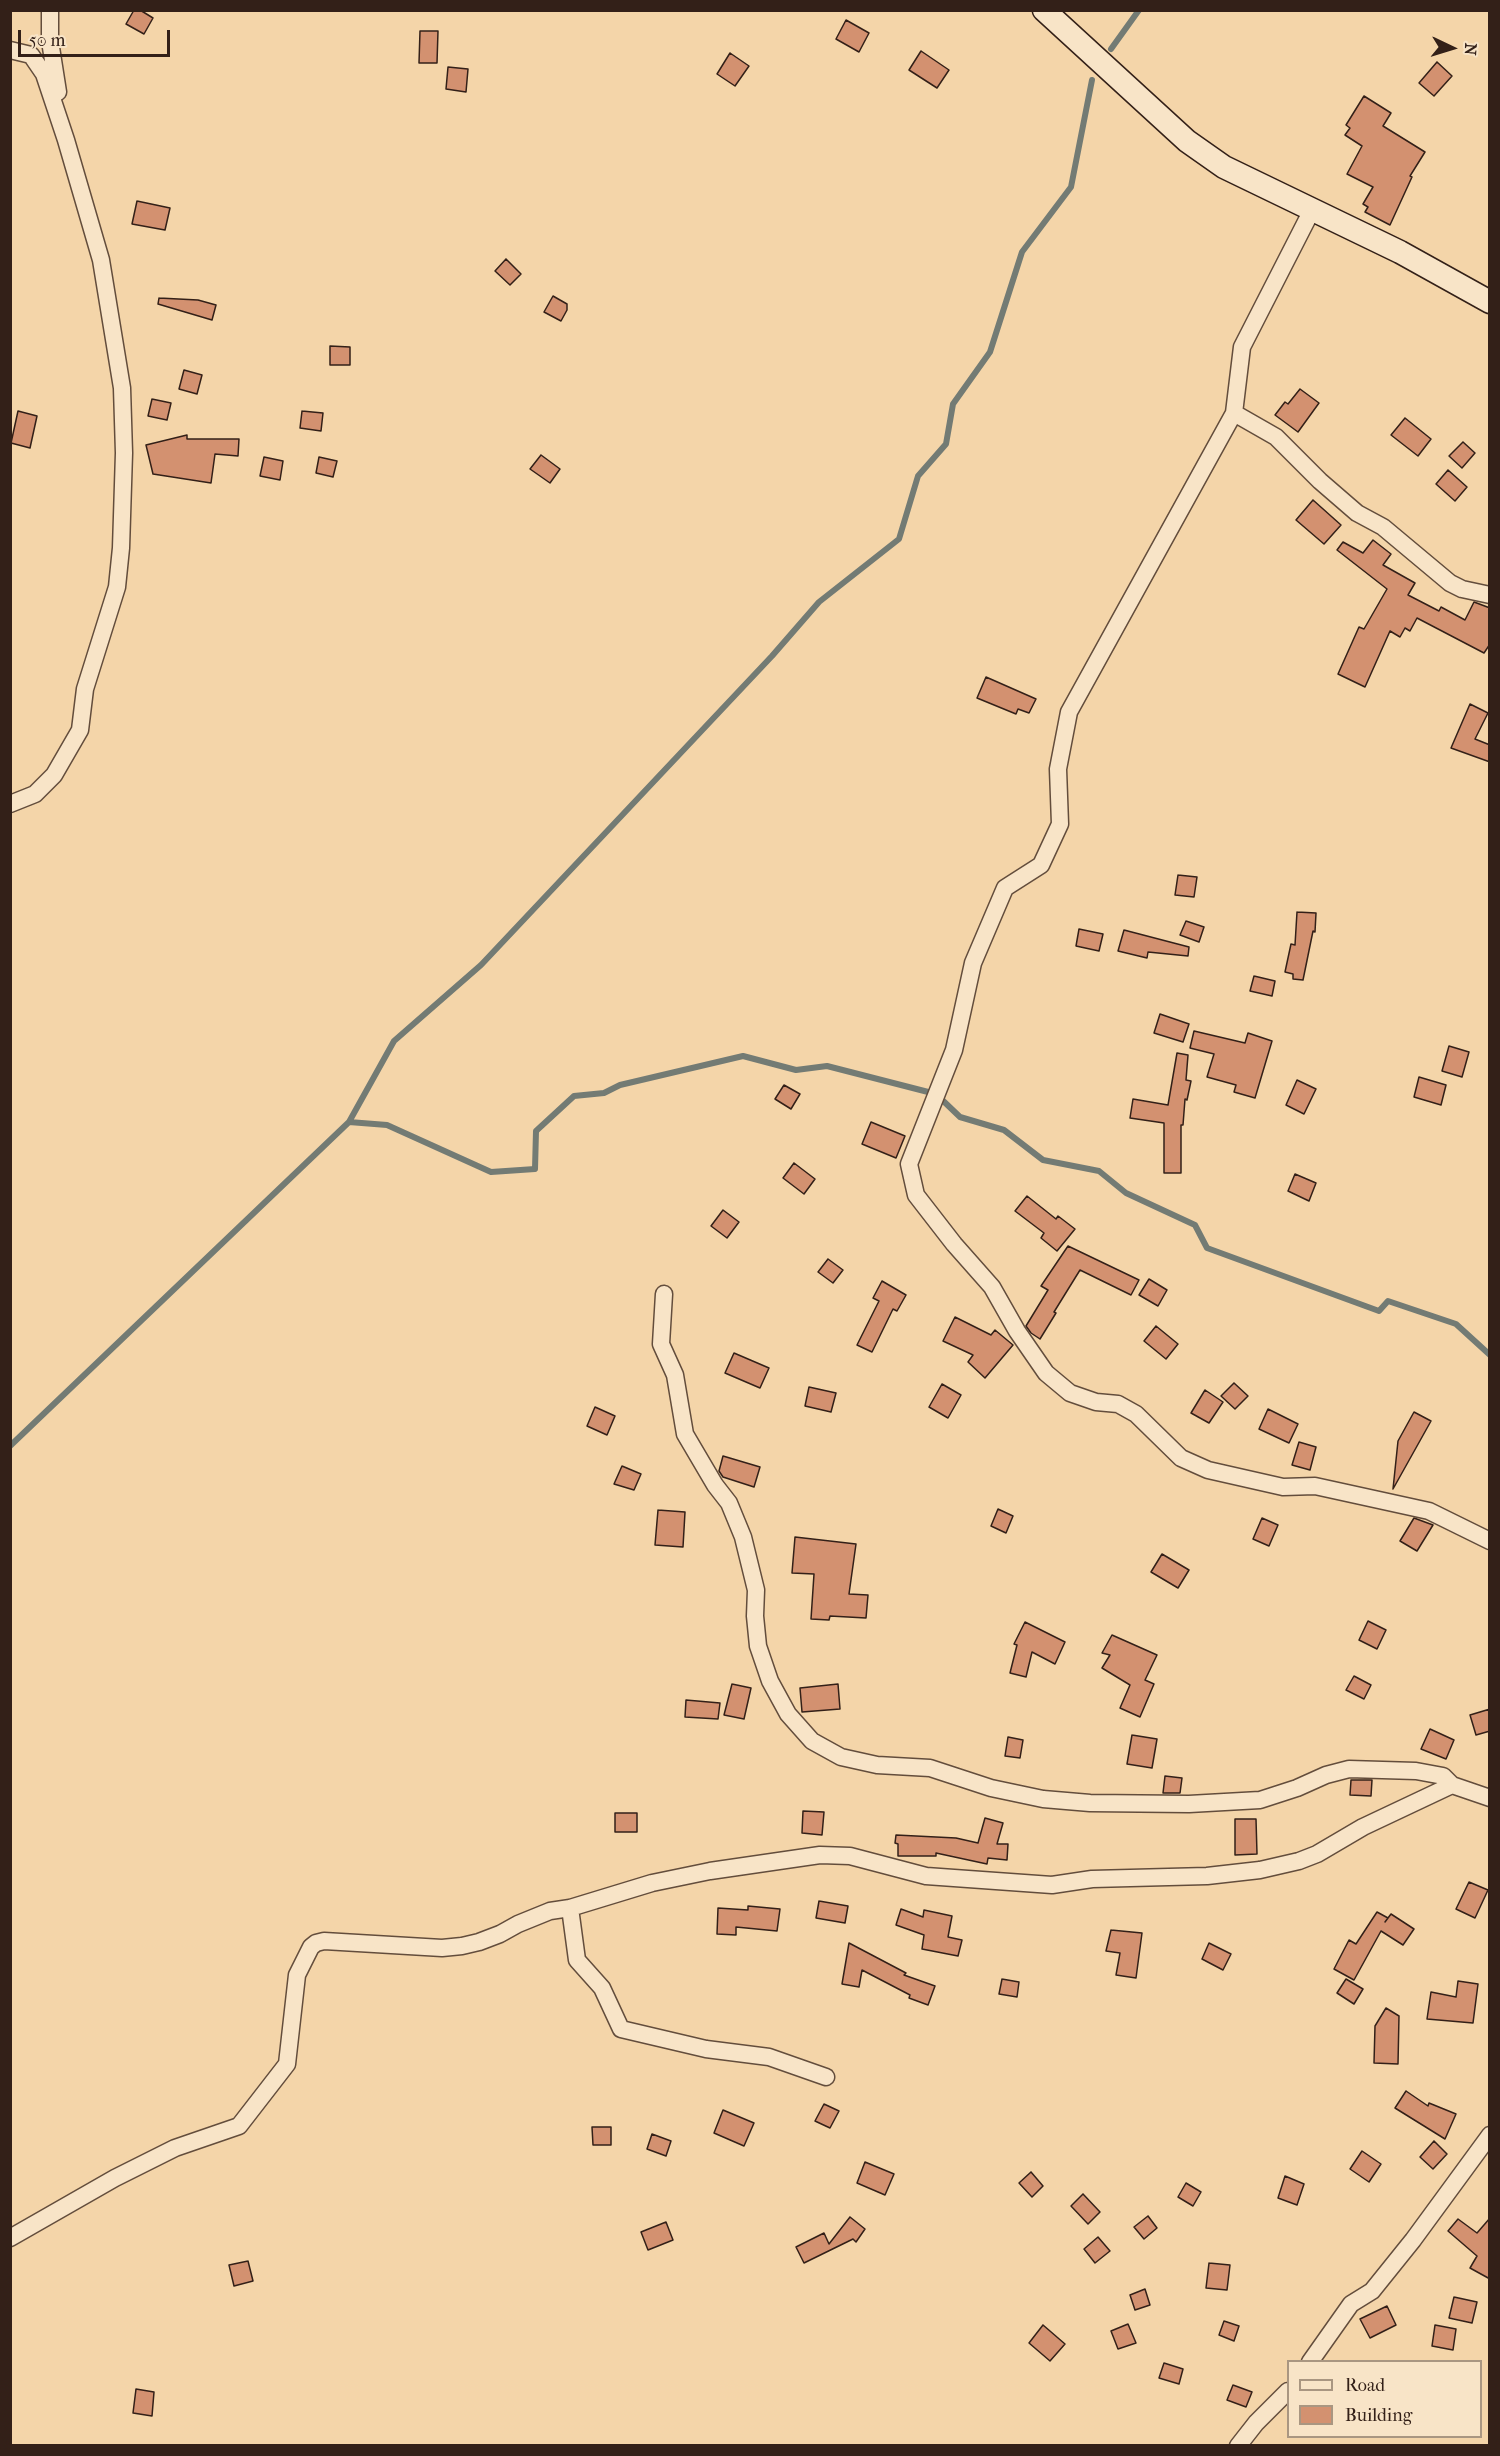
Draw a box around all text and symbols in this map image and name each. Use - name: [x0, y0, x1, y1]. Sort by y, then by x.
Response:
- scale bar: [21, 18, 172, 56]
- north arrow: [1422, 18, 1482, 78]
- text: 50 m: [29, 30, 65, 51]
- text: N: [1461, 43, 1480, 56]
- legend: [1287, 2360, 1482, 2438]
- text: Road: [1345, 2375, 1385, 2396]
- text: Building: [1345, 2405, 1412, 2426]

